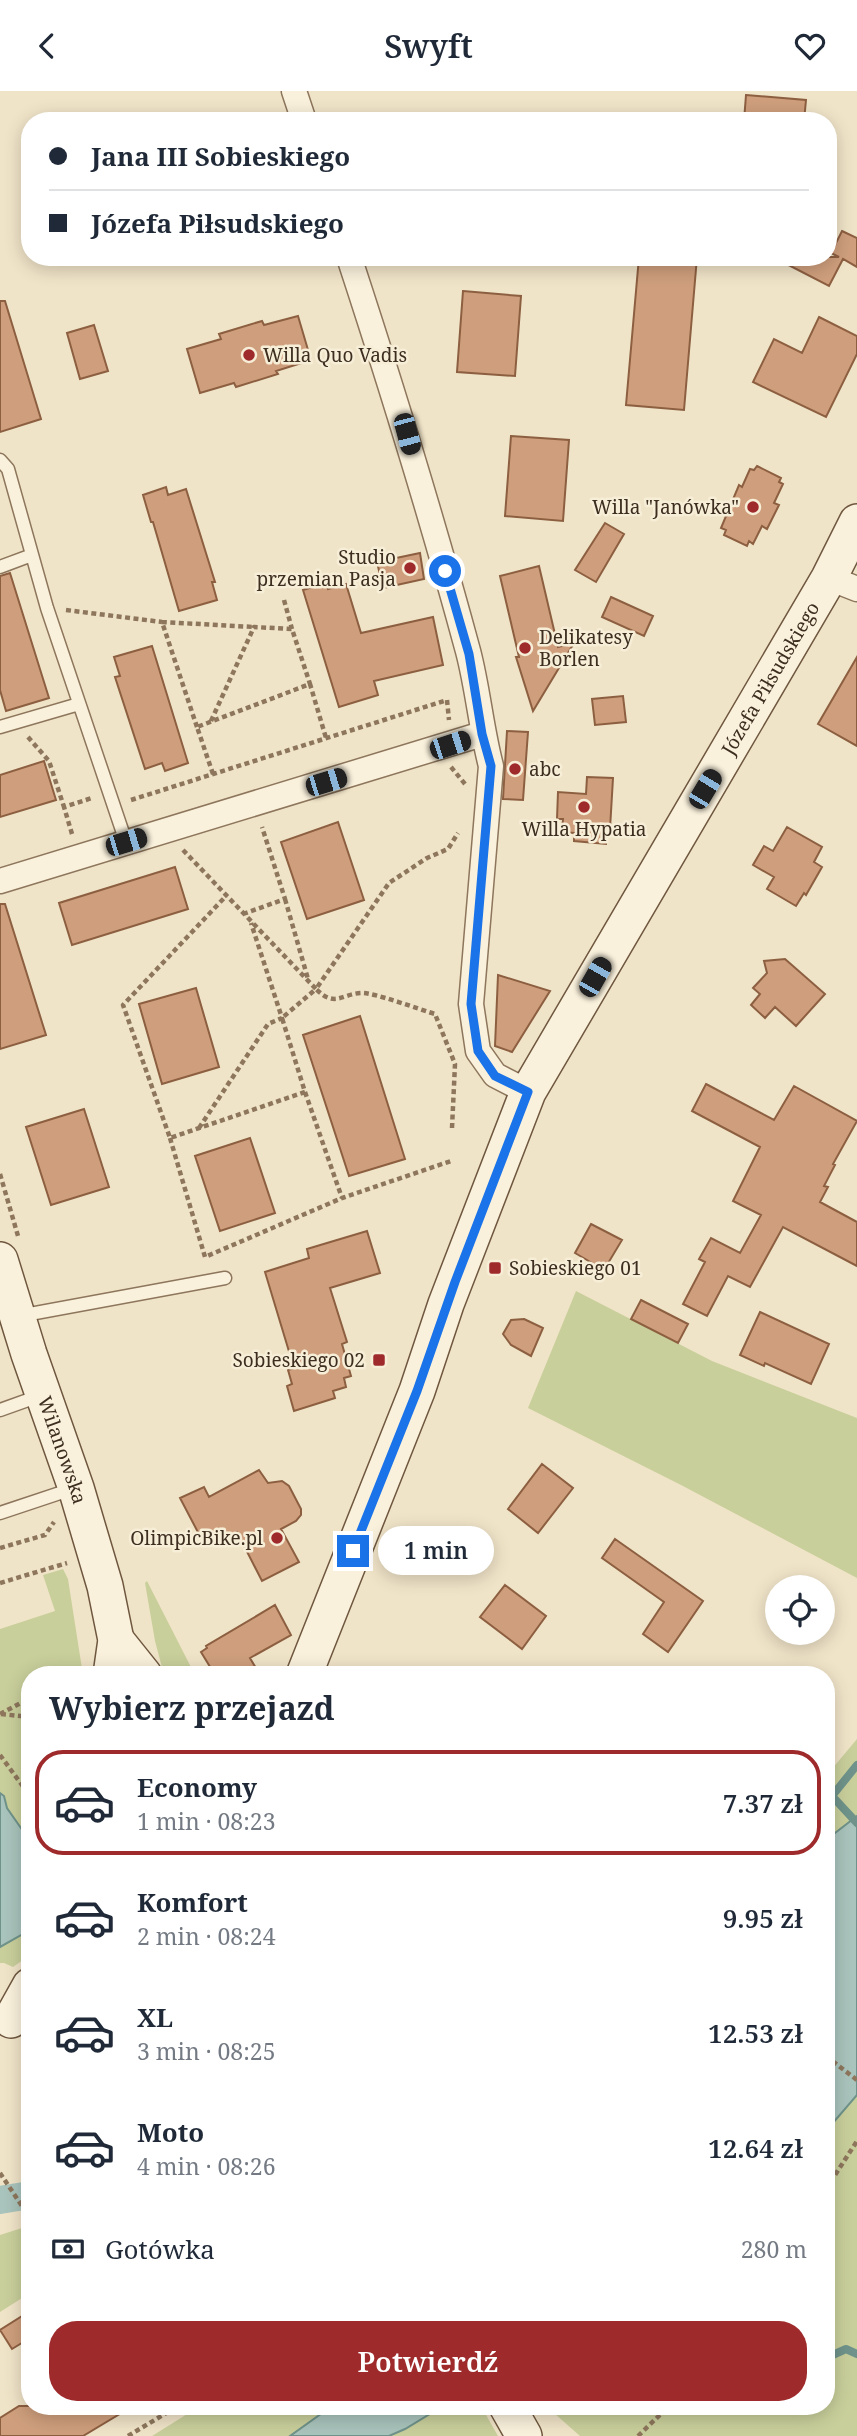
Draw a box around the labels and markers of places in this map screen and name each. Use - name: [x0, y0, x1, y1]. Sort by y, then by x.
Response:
- place label: Willa Quo Vadis: [263, 342, 407, 368]
- marker: Willa Quo Vadis: [241, 347, 257, 363]
- place label: Willa "Janówka": [592, 494, 739, 520]
- marker: Willa "Janówka": [745, 499, 761, 515]
- place label: Studio przemian Pasja: [256, 544, 396, 592]
- marker: Studio przemian Pasja: [402, 560, 418, 576]
- place label: Delikatesy Borlen: [539, 624, 633, 672]
- marker: Delikatesy Borlen: [517, 640, 533, 656]
- place label: abc: [529, 756, 561, 782]
- marker: abc: [507, 761, 523, 777]
- marker: Willa Hypatia: [576, 799, 592, 815]
- place label: Willa Hypatia: [521, 816, 647, 842]
- place label: Sobieskiego 01: [509, 1255, 642, 1281]
- marker: Sobieskiego 01: [487, 1260, 503, 1276]
- place label: Sobieskiego 02: [232, 1347, 365, 1373]
- marker: Sobieskiego 02: [371, 1352, 387, 1368]
- place label: OlimpicBike.pl: [130, 1525, 263, 1551]
- marker: OlimpicBike.pl: [269, 1530, 285, 1546]

